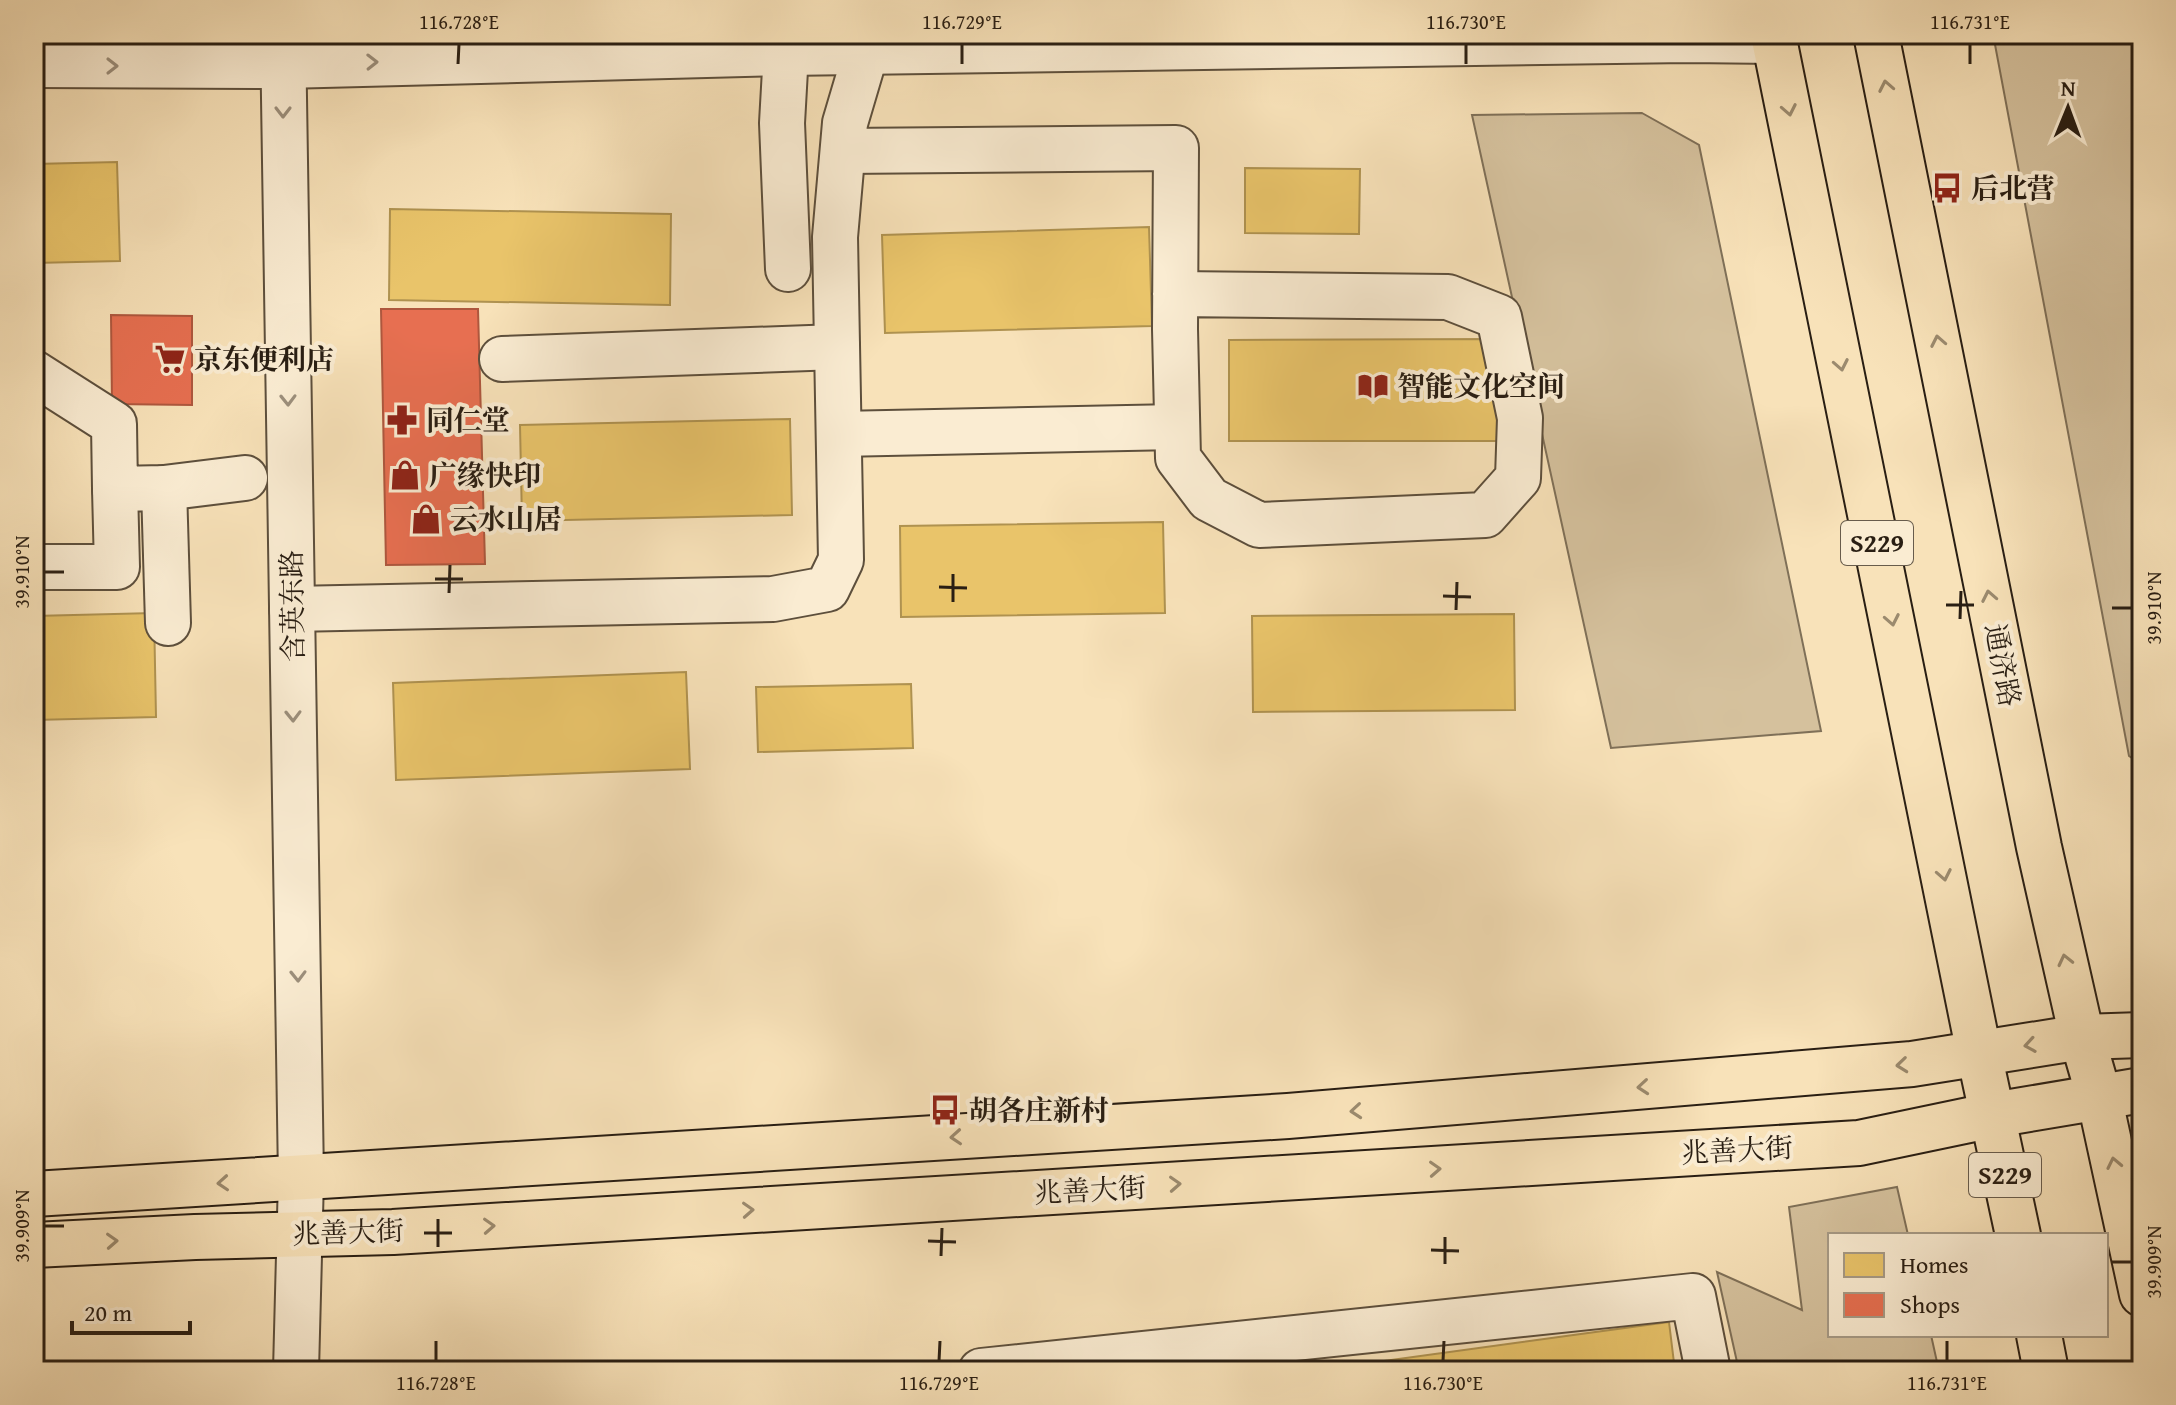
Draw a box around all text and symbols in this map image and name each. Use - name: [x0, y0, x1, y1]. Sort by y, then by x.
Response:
- text: 116.728°E: [419, 7, 499, 36]
- text: 116.729°E: [922, 7, 1002, 36]
- text: 116.730°E: [1426, 7, 1506, 36]
- text: 116.731°E: [1930, 7, 2010, 36]
- one-way arrow: [366, 54, 379, 71]
- one-way arrow: [106, 57, 119, 74]
- north arrow: [2028, 68, 2108, 148]
- text: N: [2061, 72, 2076, 104]
- one-way arrow: [1879, 80, 1896, 93]
- one-way arrow: [1780, 103, 1797, 117]
- one-way arrow: [274, 106, 292, 119]
- place label: 后北营: [1971, 167, 2055, 208]
- bus stop icon: 后北营: [1930, 171, 1964, 205]
- one-way arrow: [1930, 335, 1947, 348]
- place label: 京东便利店: [194, 338, 334, 379]
- supermarket icon: 京东便利店: [153, 342, 187, 376]
- one-way arrow: [1831, 359, 1848, 372]
- place label: 智能文化空间: [1397, 365, 1565, 406]
- library icon: 智能文化空间: [1356, 369, 1390, 403]
- one-way arrow: [279, 394, 297, 407]
- place label: 同仁堂: [426, 399, 510, 440]
- pharmacy icon: 同仁堂: [385, 403, 419, 437]
- place label: 广缘快印: [429, 454, 541, 495]
- shop icon: 广缘快印: [388, 458, 422, 492]
- place label: 云水山居: [450, 498, 562, 539]
- shop icon: 云水山居: [409, 502, 443, 536]
- road number: S229: [1841, 521, 1913, 565]
- text: 39.910°N: [7, 535, 36, 609]
- street label: 含英东路: [270, 550, 313, 662]
- text: 39.910°N: [2139, 571, 2168, 645]
- one-way arrow: [1981, 590, 1998, 604]
- one-way arrow: [1883, 613, 1900, 627]
- street label: 通济路: [1975, 620, 2032, 710]
- one-way arrow: [285, 710, 302, 723]
- one-way arrow: [1934, 868, 1951, 882]
- one-way arrow: [2057, 954, 2074, 968]
- one-way arrow: [289, 970, 307, 983]
- one-way arrow: [2023, 1036, 2037, 1053]
- one-way arrow: [1895, 1056, 1908, 1073]
- one-way arrow: [1636, 1078, 1649, 1095]
- place label: 胡各庄新村: [969, 1089, 1109, 1130]
- bus stop icon: 胡各庄新村: [928, 1093, 962, 1127]
- one-way arrow: [1349, 1102, 1362, 1119]
- street label: 兆善大街: [1680, 1126, 1794, 1173]
- one-way arrow: [949, 1128, 962, 1145]
- road number: S229: [1969, 1153, 2041, 1197]
- one-way arrow: [2106, 1156, 2123, 1170]
- one-way arrow: [1429, 1160, 1442, 1177]
- street label: 兆善大街: [1033, 1166, 1147, 1213]
- one-way arrow: [216, 1174, 229, 1191]
- one-way arrow: [1169, 1176, 1182, 1193]
- text: 39.909°N: [7, 1189, 36, 1263]
- one-way arrow: [742, 1202, 755, 1219]
- street label: 兆善大街: [291, 1209, 405, 1254]
- one-way arrow: [483, 1218, 496, 1235]
- text: 39.909°N: [2139, 1225, 2168, 1299]
- one-way arrow: [106, 1233, 119, 1250]
- legend: [1828, 1233, 2108, 1337]
- text: Homes: [1900, 1247, 1969, 1282]
- scale bar: [72, 1285, 190, 1335]
- text: Shops: [1900, 1287, 1960, 1322]
- text: 20 m: [84, 1295, 132, 1330]
- text: 116.728°E: [396, 1368, 476, 1397]
- text: 116.729°E: [899, 1368, 979, 1397]
- text: 116.730°E: [1403, 1368, 1483, 1397]
- text: 116.731°E: [1907, 1368, 1987, 1397]

